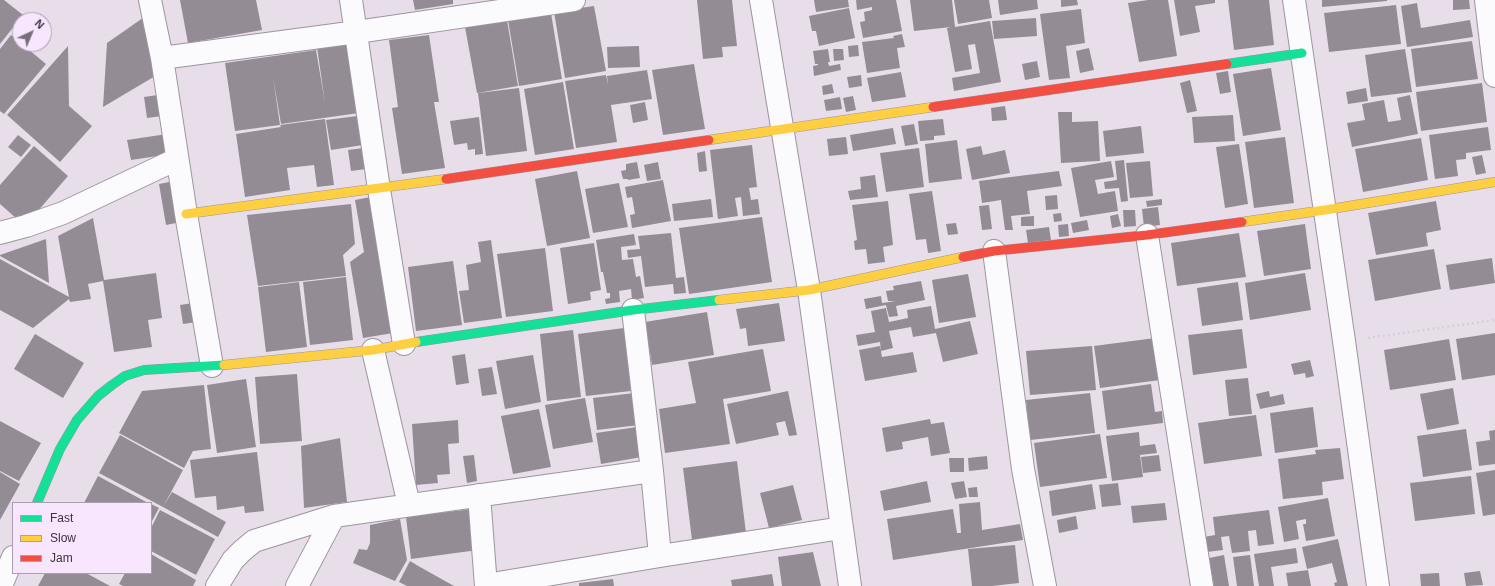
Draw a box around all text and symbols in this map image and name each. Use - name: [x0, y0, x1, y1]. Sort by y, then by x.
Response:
- north arrow: [12, 12, 52, 52]
- text: N: [33, 17, 47, 31]
- legend: [12, 502, 152, 574]
- text: Fast: [50, 511, 73, 525]
- text: Slow: [50, 531, 76, 545]
- text: Jam: [50, 551, 73, 565]

